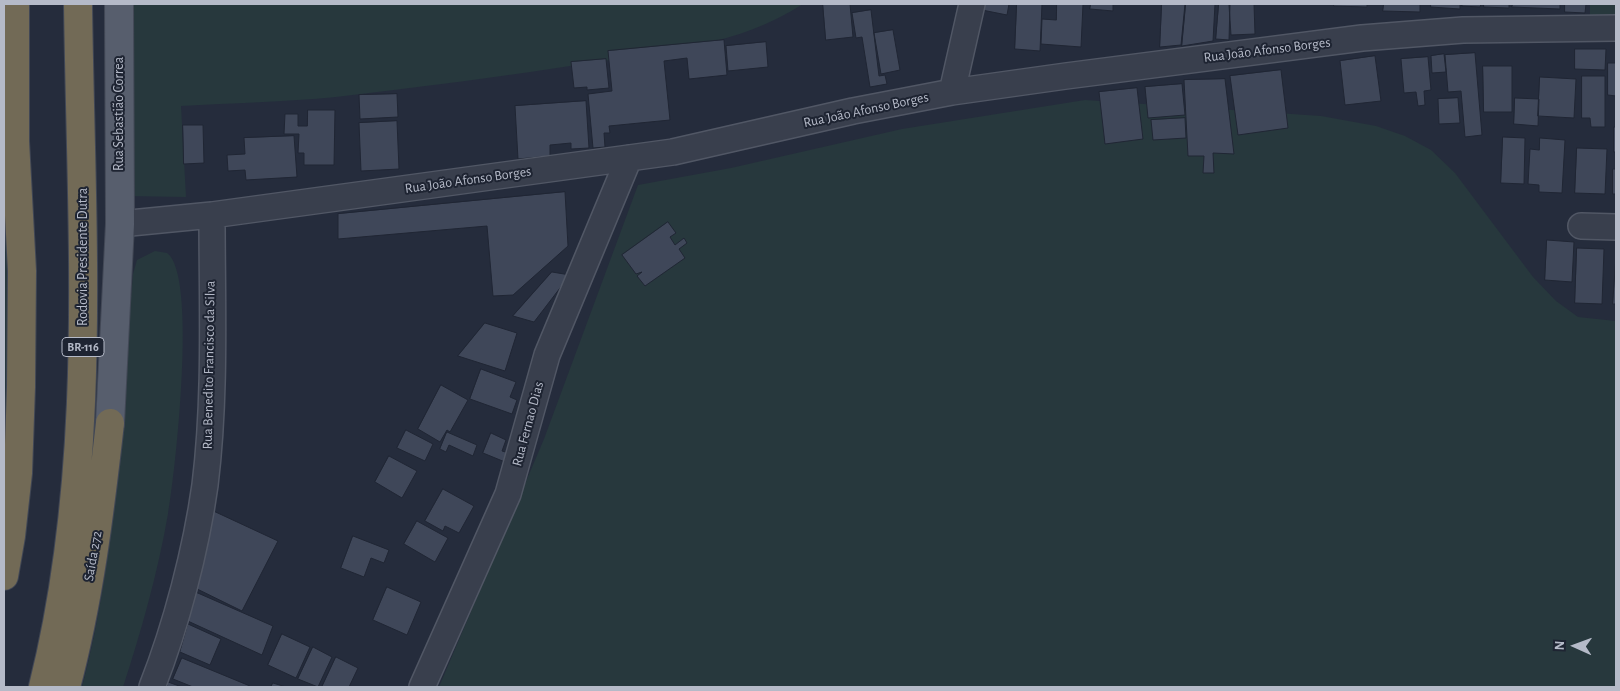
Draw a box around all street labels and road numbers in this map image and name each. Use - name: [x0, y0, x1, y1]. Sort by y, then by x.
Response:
- street label: Rua João Afonso Borges: [1203, 34, 1331, 66]
- street label: Rua Sebastião Correa: [111, 57, 127, 171]
- street label: Rua João Afonso Borges: [802, 89, 930, 131]
- street label: Rua João Afonso Borges: [404, 163, 532, 197]
- street label: Rodovia Presidente Dutra: [75, 188, 91, 326]
- street label: Rua Benedito Francisco da Silva: [199, 281, 219, 449]
- road number: BR-116: [62, 338, 104, 357]
- street label: Rua Fernao Dias: [509, 380, 547, 468]
- street label: Saída 272: [80, 530, 106, 582]

